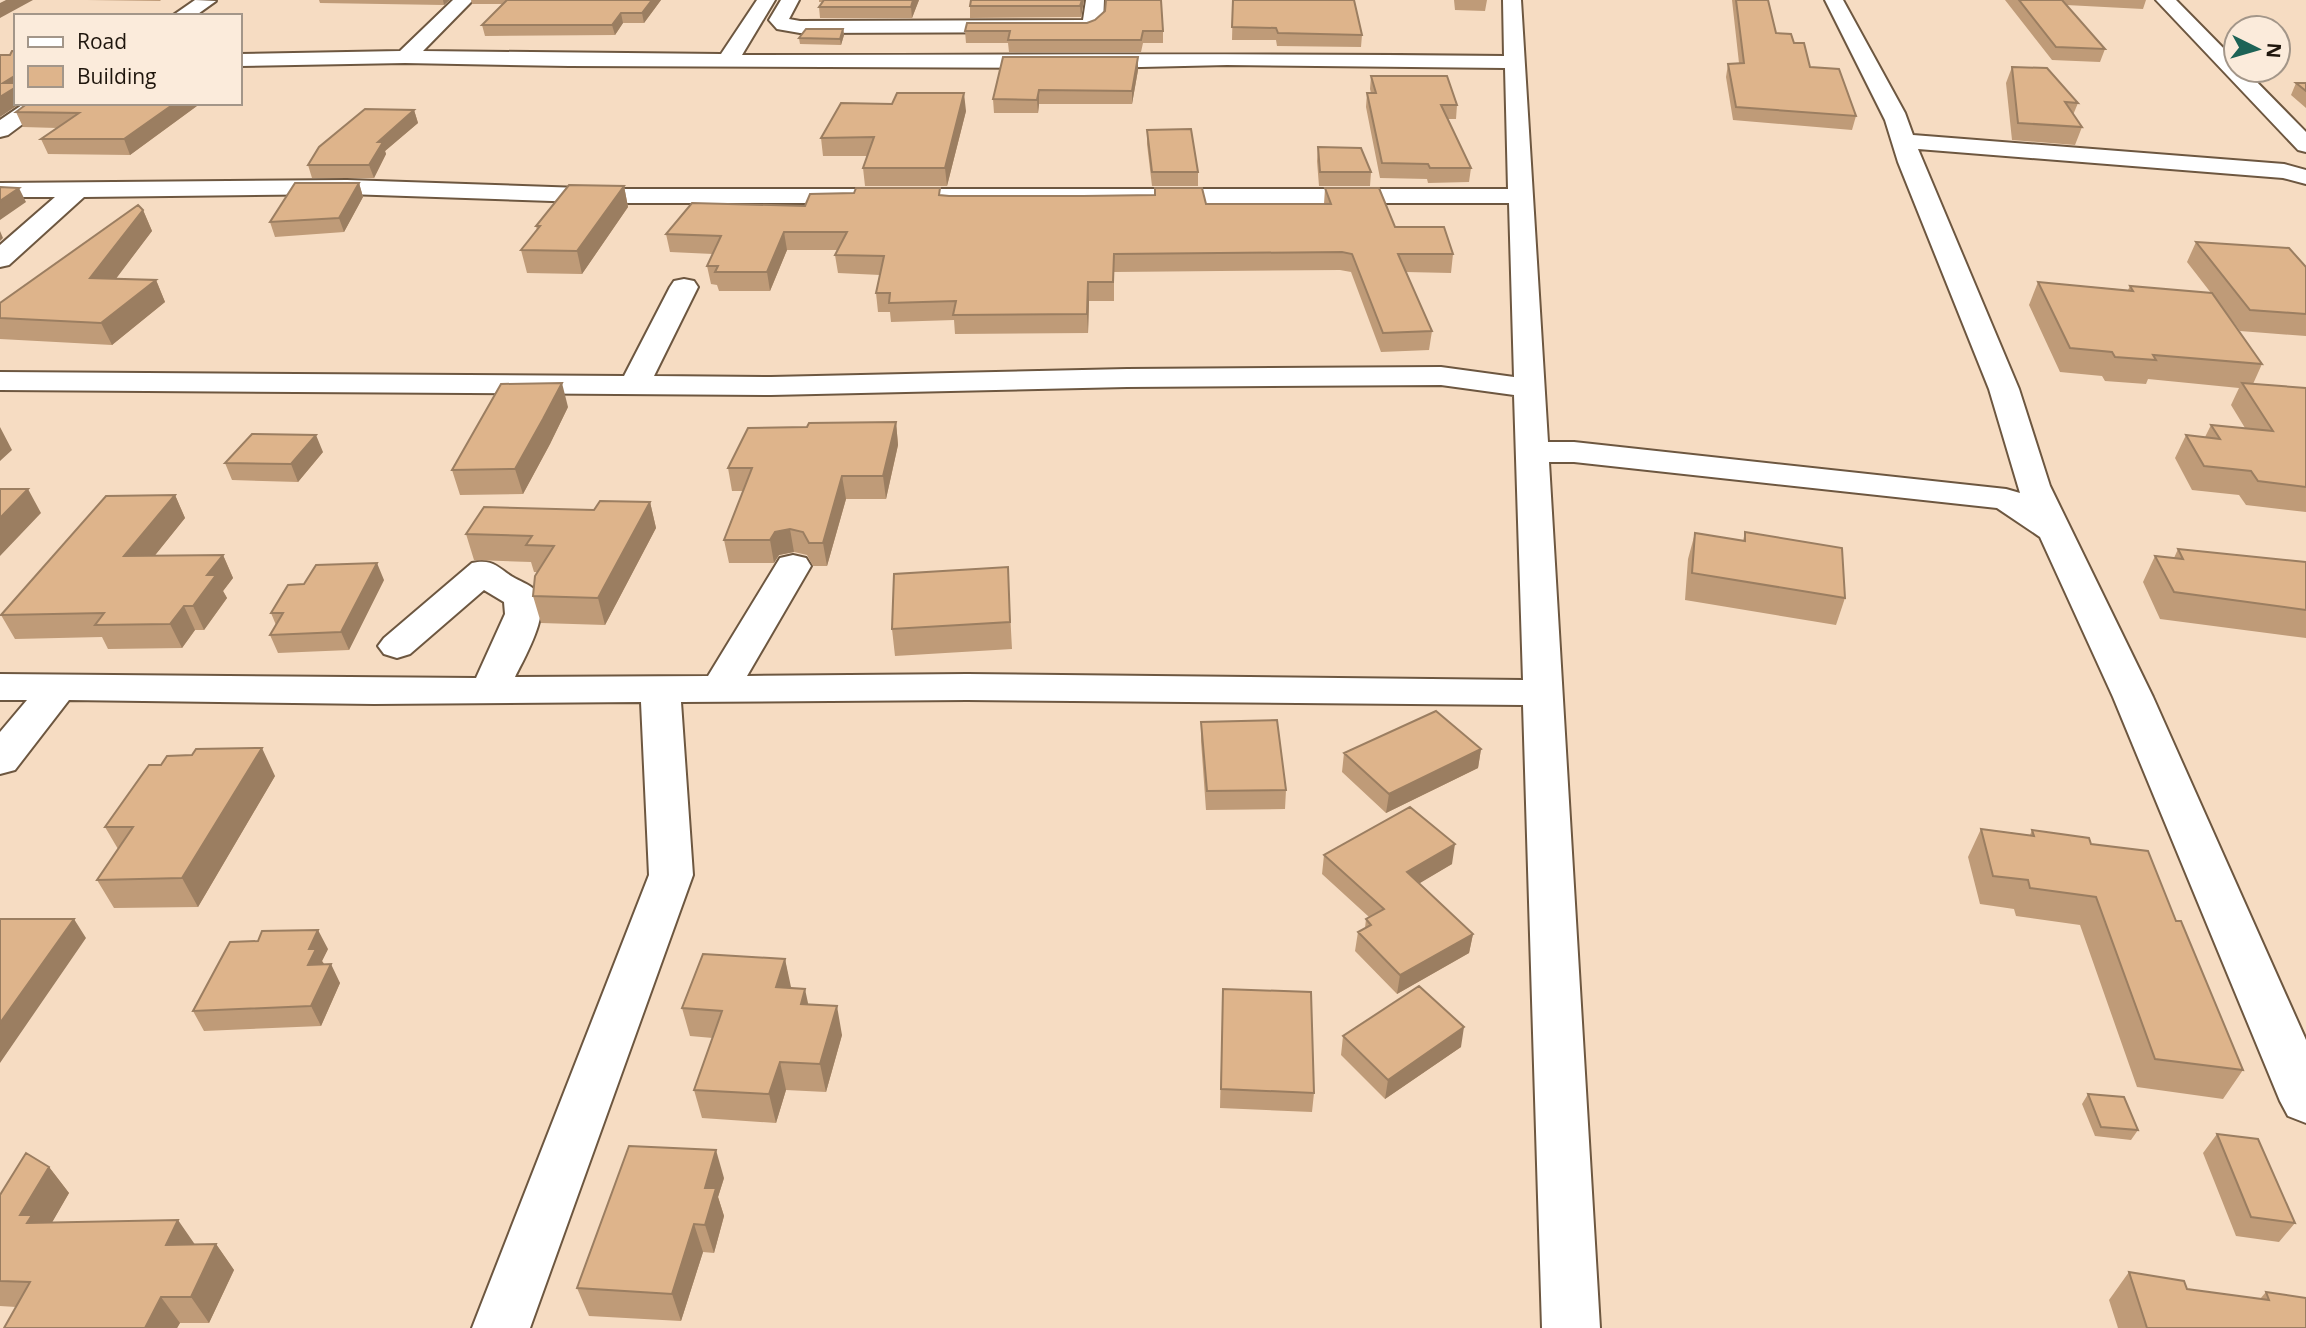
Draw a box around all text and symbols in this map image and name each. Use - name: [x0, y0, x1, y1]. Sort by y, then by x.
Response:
- legend: [14, 14, 242, 105]
- north arrow: [2222, 14, 2292, 84]
- text: Road: [77, 27, 127, 55]
- text: N: [2260, 42, 2288, 59]
- text: Building: [77, 62, 156, 90]

